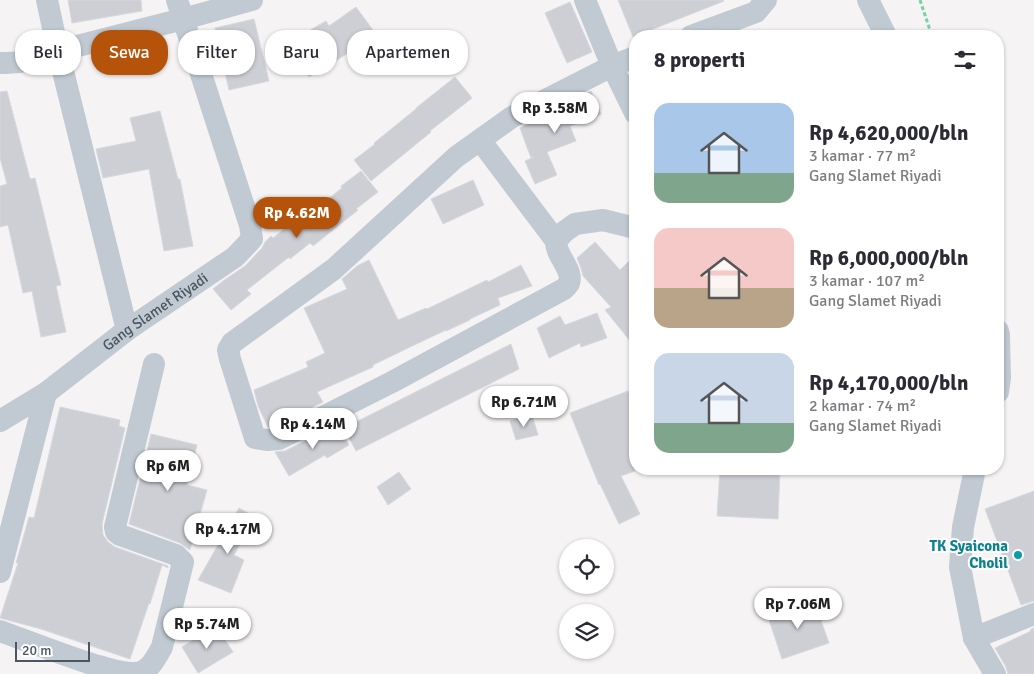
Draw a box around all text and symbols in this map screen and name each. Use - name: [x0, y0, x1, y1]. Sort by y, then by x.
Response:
- chip: Beli: [15, 30, 81, 75]
- chip: Sewa: [91, 30, 168, 75]
- chip: Filter: [178, 30, 255, 75]
- chip: Baru: [265, 30, 337, 75]
- chip: Apartemen: [347, 30, 468, 75]
- icon: filters: [951, 46, 979, 74]
- text: 8 properti: [654, 47, 745, 73]
- pin: Rp 3.58M: [503, 92, 607, 134]
- text: Rp 3.58M: [522, 98, 588, 118]
- text: Rp 4,620,000/bln: [809, 120, 968, 146]
- icon: home: [694, 123, 754, 183]
- text: 3 kamar · 77 m²: [809, 146, 916, 166]
- text: Gang Slamet Riyadi: [809, 166, 942, 186]
- pin: Rp 4.62M: [245, 196, 349, 239]
- text: Rp 4.62M: [264, 203, 330, 223]
- text: Rp 6,000,000/bln: [809, 245, 968, 271]
- icon: home: [694, 248, 754, 308]
- street label: Gang Slamet Riyadi: [99, 269, 211, 355]
- text: 3 kamar · 107 m²: [809, 271, 925, 291]
- text: Gang Slamet Riyadi: [809, 291, 942, 311]
- text: Rp 4,170,000/bln: [809, 370, 968, 396]
- icon: home: [694, 373, 754, 433]
- pin: Rp 6.71M: [472, 386, 576, 428]
- text: Rp 6.71M: [491, 392, 557, 412]
- text: 2 kamar · 74 m²: [809, 396, 916, 416]
- pin: Rp 4.14M: [261, 408, 365, 450]
- text: Rp 4.14M: [280, 414, 346, 434]
- text: Gang Slamet Riyadi: [809, 416, 942, 436]
- pin: Rp 6M: [133, 450, 203, 492]
- text: Rp 6M: [146, 456, 190, 476]
- pin: Rp 4.17M: [176, 512, 280, 555]
- text: Rp 4.17M: [195, 519, 261, 539]
- place label: TK Syaicona Cholil: [929, 537, 1008, 572]
- map controls: [559, 539, 614, 659]
- button: locate: [559, 539, 614, 594]
- marker: TK Syaicona Cholil: [1012, 549, 1024, 561]
- pin: Rp 7.06M: [746, 588, 850, 630]
- text: Rp 7.06M: [765, 594, 831, 614]
- button: layers: [559, 604, 614, 659]
- pin: Rp 5.74M: [155, 608, 259, 650]
- text: Rp 5.74M: [174, 614, 240, 634]
- scale bar: [15, 639, 90, 662]
- text: 20 m: [22, 642, 51, 659]

